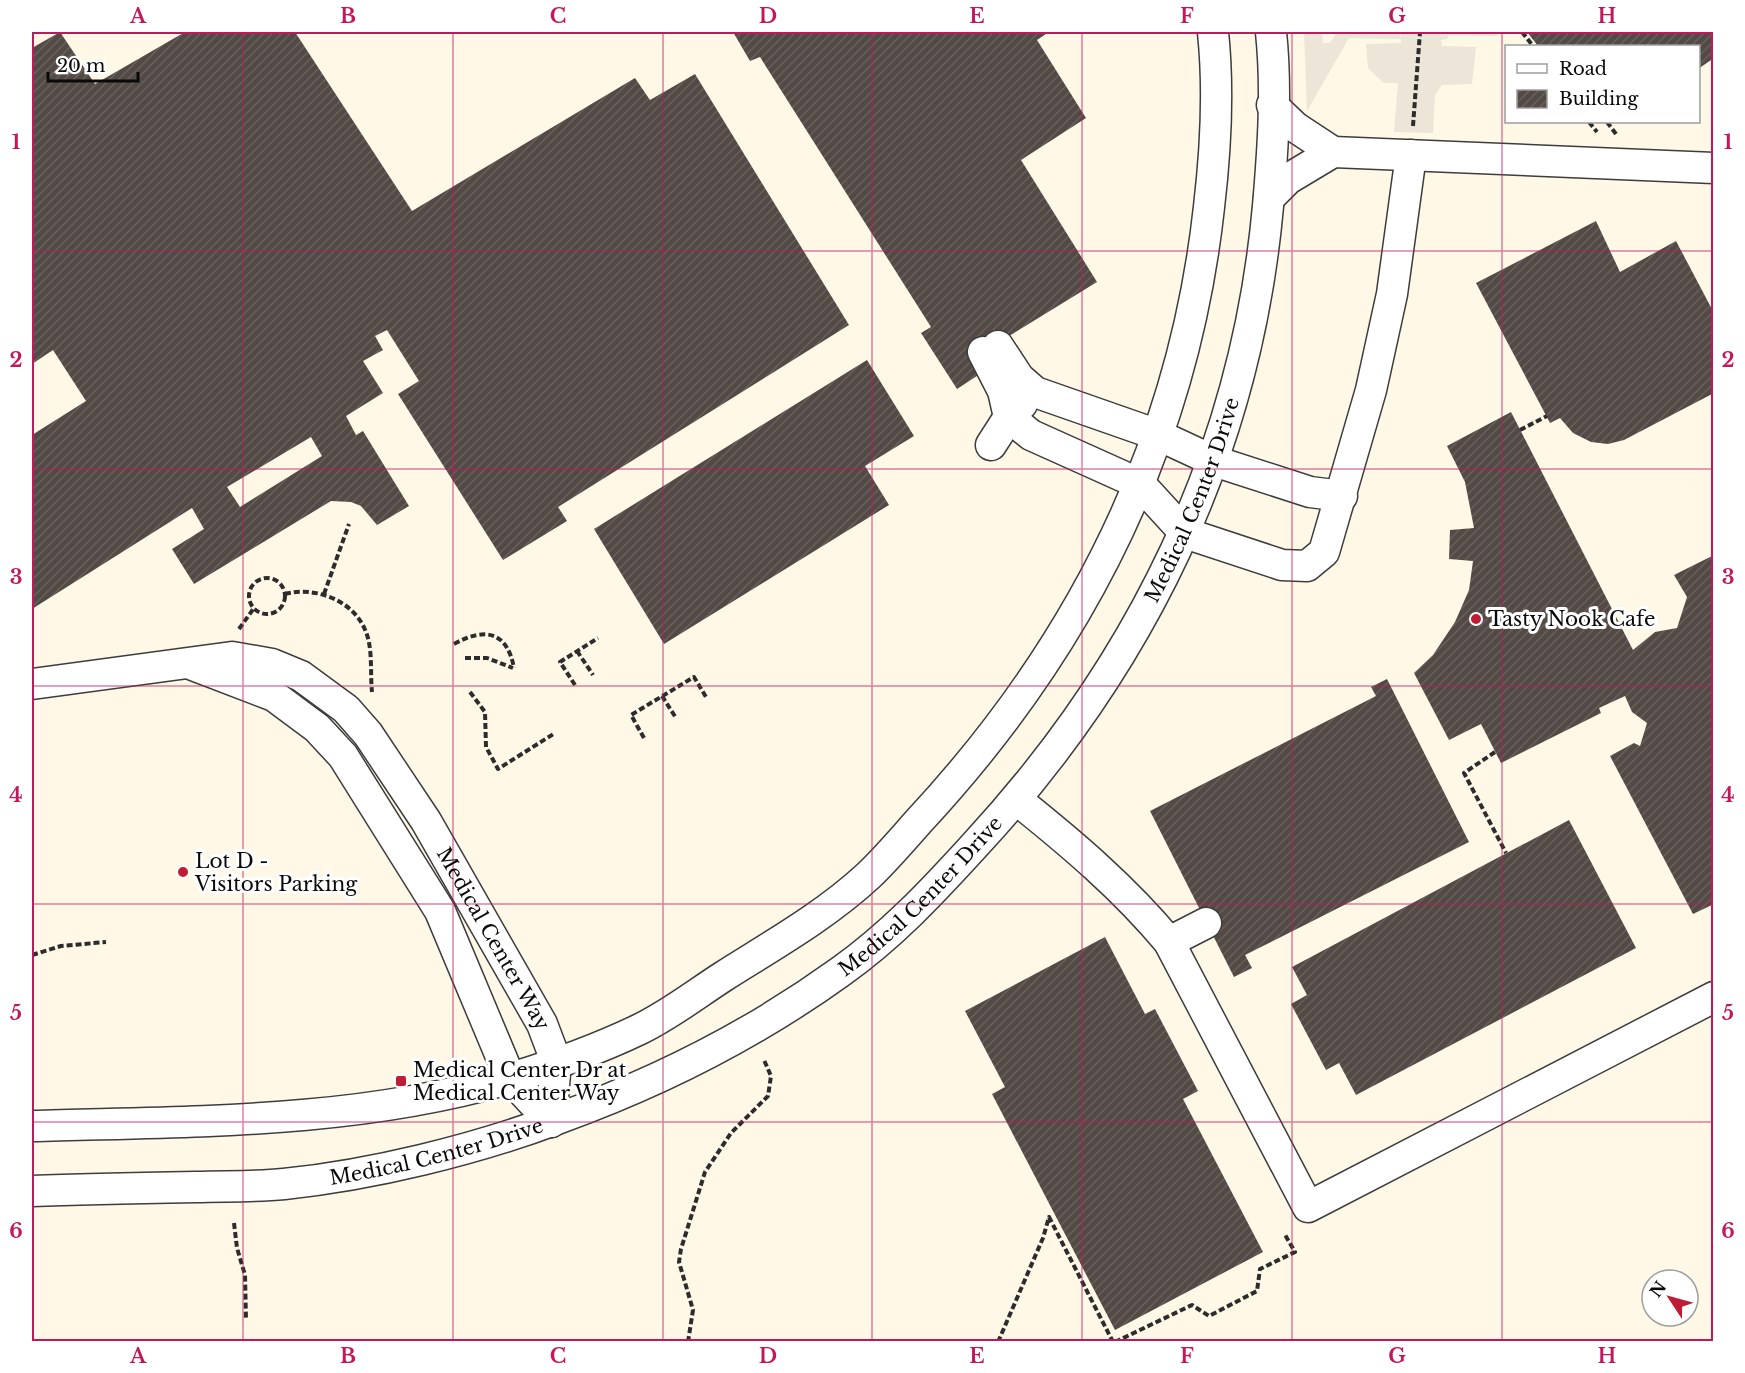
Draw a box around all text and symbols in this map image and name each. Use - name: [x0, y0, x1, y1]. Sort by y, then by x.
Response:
- text: A: [129, 4, 147, 28]
- text: B: [340, 4, 356, 28]
- text: C: [550, 4, 566, 28]
- text: D: [759, 4, 777, 28]
- text: E: [969, 4, 985, 28]
- text: F: [1180, 4, 1194, 28]
- text: G: [1388, 4, 1406, 28]
- text: H: [1598, 4, 1617, 28]
- scale bar: [48, 45, 138, 83]
- legend: [1505, 45, 1700, 123]
- text: 20 m: [57, 55, 105, 77]
- text: Road: [1559, 58, 1607, 80]
- text: Building: [1559, 88, 1638, 110]
- text: 1: [12, 130, 21, 154]
- text: 1: [1724, 130, 1733, 154]
- text: 2: [9, 348, 23, 372]
- text: 2: [1721, 348, 1735, 372]
- street label: Medical Center Drive: [1140, 395, 1244, 607]
- text: 3: [10, 565, 22, 589]
- text: 3: [1722, 565, 1734, 589]
- place label: Tasty Nook Cafe: [1488, 607, 1656, 631]
- marker: Tasty Nook Cafe: [1469, 612, 1483, 626]
- text: 4: [9, 783, 23, 807]
- text: 4: [1721, 783, 1735, 807]
- street label: Medical Center Drive: [834, 811, 1007, 981]
- street label: Medical Center Way: [432, 843, 555, 1035]
- place label: Lot D - Visitors Parking: [194, 849, 358, 896]
- marker: Lot D - Visitors Parking: [176, 865, 190, 879]
- text: 5: [10, 1001, 22, 1025]
- text: 5: [1722, 1001, 1734, 1025]
- place label: Medical Center Dr at Medical Center Way: [413, 1058, 627, 1105]
- marker: Medical Center Dr at Medical Center Way: [394, 1074, 408, 1088]
- street label: Medical Center Drive: [328, 1113, 546, 1190]
- text: 6: [9, 1219, 23, 1243]
- text: 6: [1721, 1219, 1735, 1243]
- north arrow: [1640, 1268, 1700, 1328]
- text: N: [1645, 1277, 1670, 1301]
- text: A: [129, 1344, 147, 1368]
- text: B: [340, 1344, 356, 1368]
- text: C: [550, 1344, 566, 1368]
- text: D: [759, 1344, 777, 1368]
- text: E: [969, 1344, 985, 1368]
- text: F: [1180, 1344, 1194, 1368]
- text: G: [1388, 1344, 1406, 1368]
- text: H: [1598, 1344, 1617, 1368]

